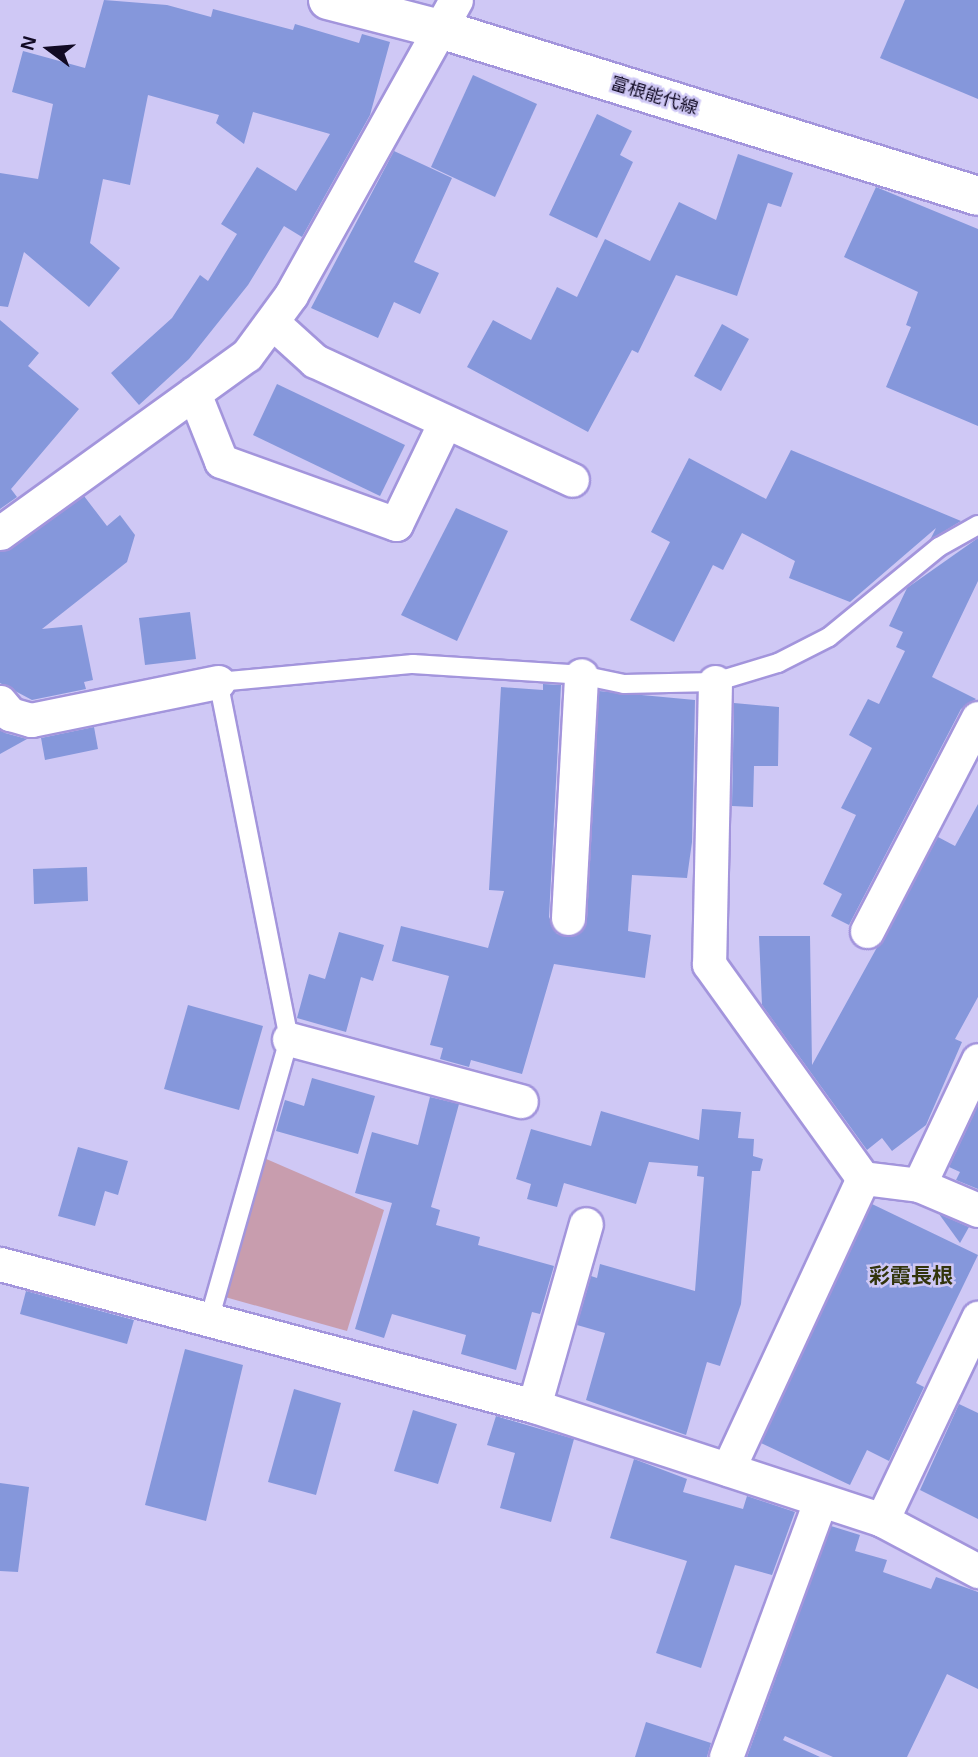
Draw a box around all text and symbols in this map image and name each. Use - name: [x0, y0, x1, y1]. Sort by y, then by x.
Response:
- north arrow: [14, 14, 84, 84]
- text: N: [16, 34, 40, 53]
- street label: 富根能代線: [608, 73, 700, 119]
- district label: 彩霞長根: [869, 1263, 953, 1289]

